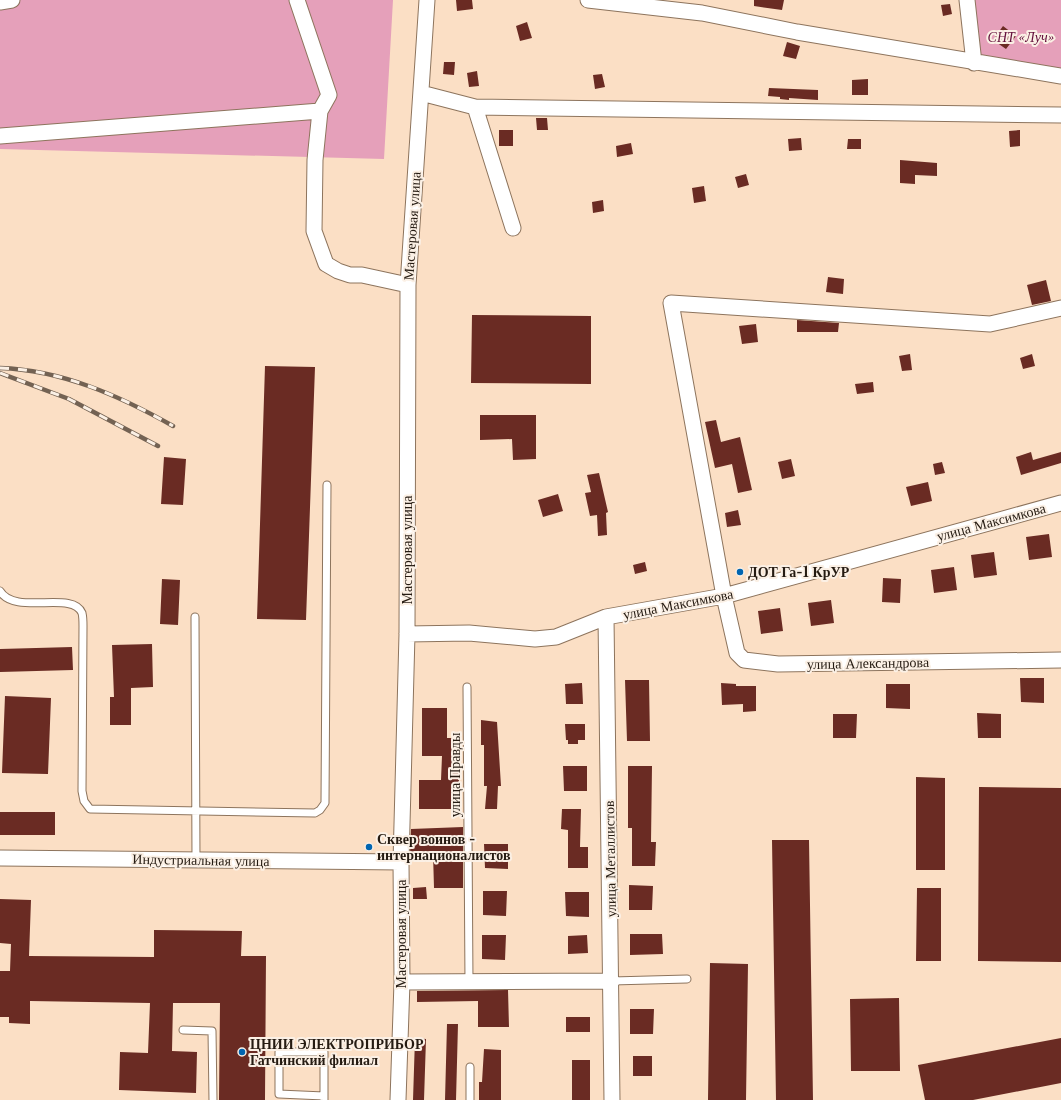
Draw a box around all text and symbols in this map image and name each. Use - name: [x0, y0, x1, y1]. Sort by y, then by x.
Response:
- park label: СНТ «Луч»: [988, 28, 1054, 46]
- street label: Мастеровая улица: [399, 170, 425, 281]
- street label: Мастеровая улица: [398, 495, 416, 604]
- street label: улица Максимкова: [935, 499, 1048, 545]
- place label: ДОТ Га-1 КрУР: [748, 563, 850, 581]
- marker: ДОТ Га-1 КрУР: [735, 567, 745, 577]
- street label: улица Максимкова: [621, 584, 735, 624]
- street label: улица Александрова: [807, 653, 930, 673]
- street label: улица Правды: [446, 732, 464, 817]
- street label: улица Металлистов: [600, 800, 620, 918]
- place label: Сквер воинов - интернационалистов: [377, 830, 511, 864]
- marker: Сквер воинов - интернационалистов: [364, 842, 374, 852]
- street label: Индустриальная улица: [132, 850, 271, 870]
- street label: Мастеровая улица: [392, 879, 410, 988]
- place label: ЦНИИ ЭЛЕКТРОПРИБОР Гатчинский филиал: [250, 1035, 424, 1069]
- marker: ЦНИИ ЭЛЕКТРОПРИБОР Гатчинский филиал: [237, 1047, 247, 1057]

